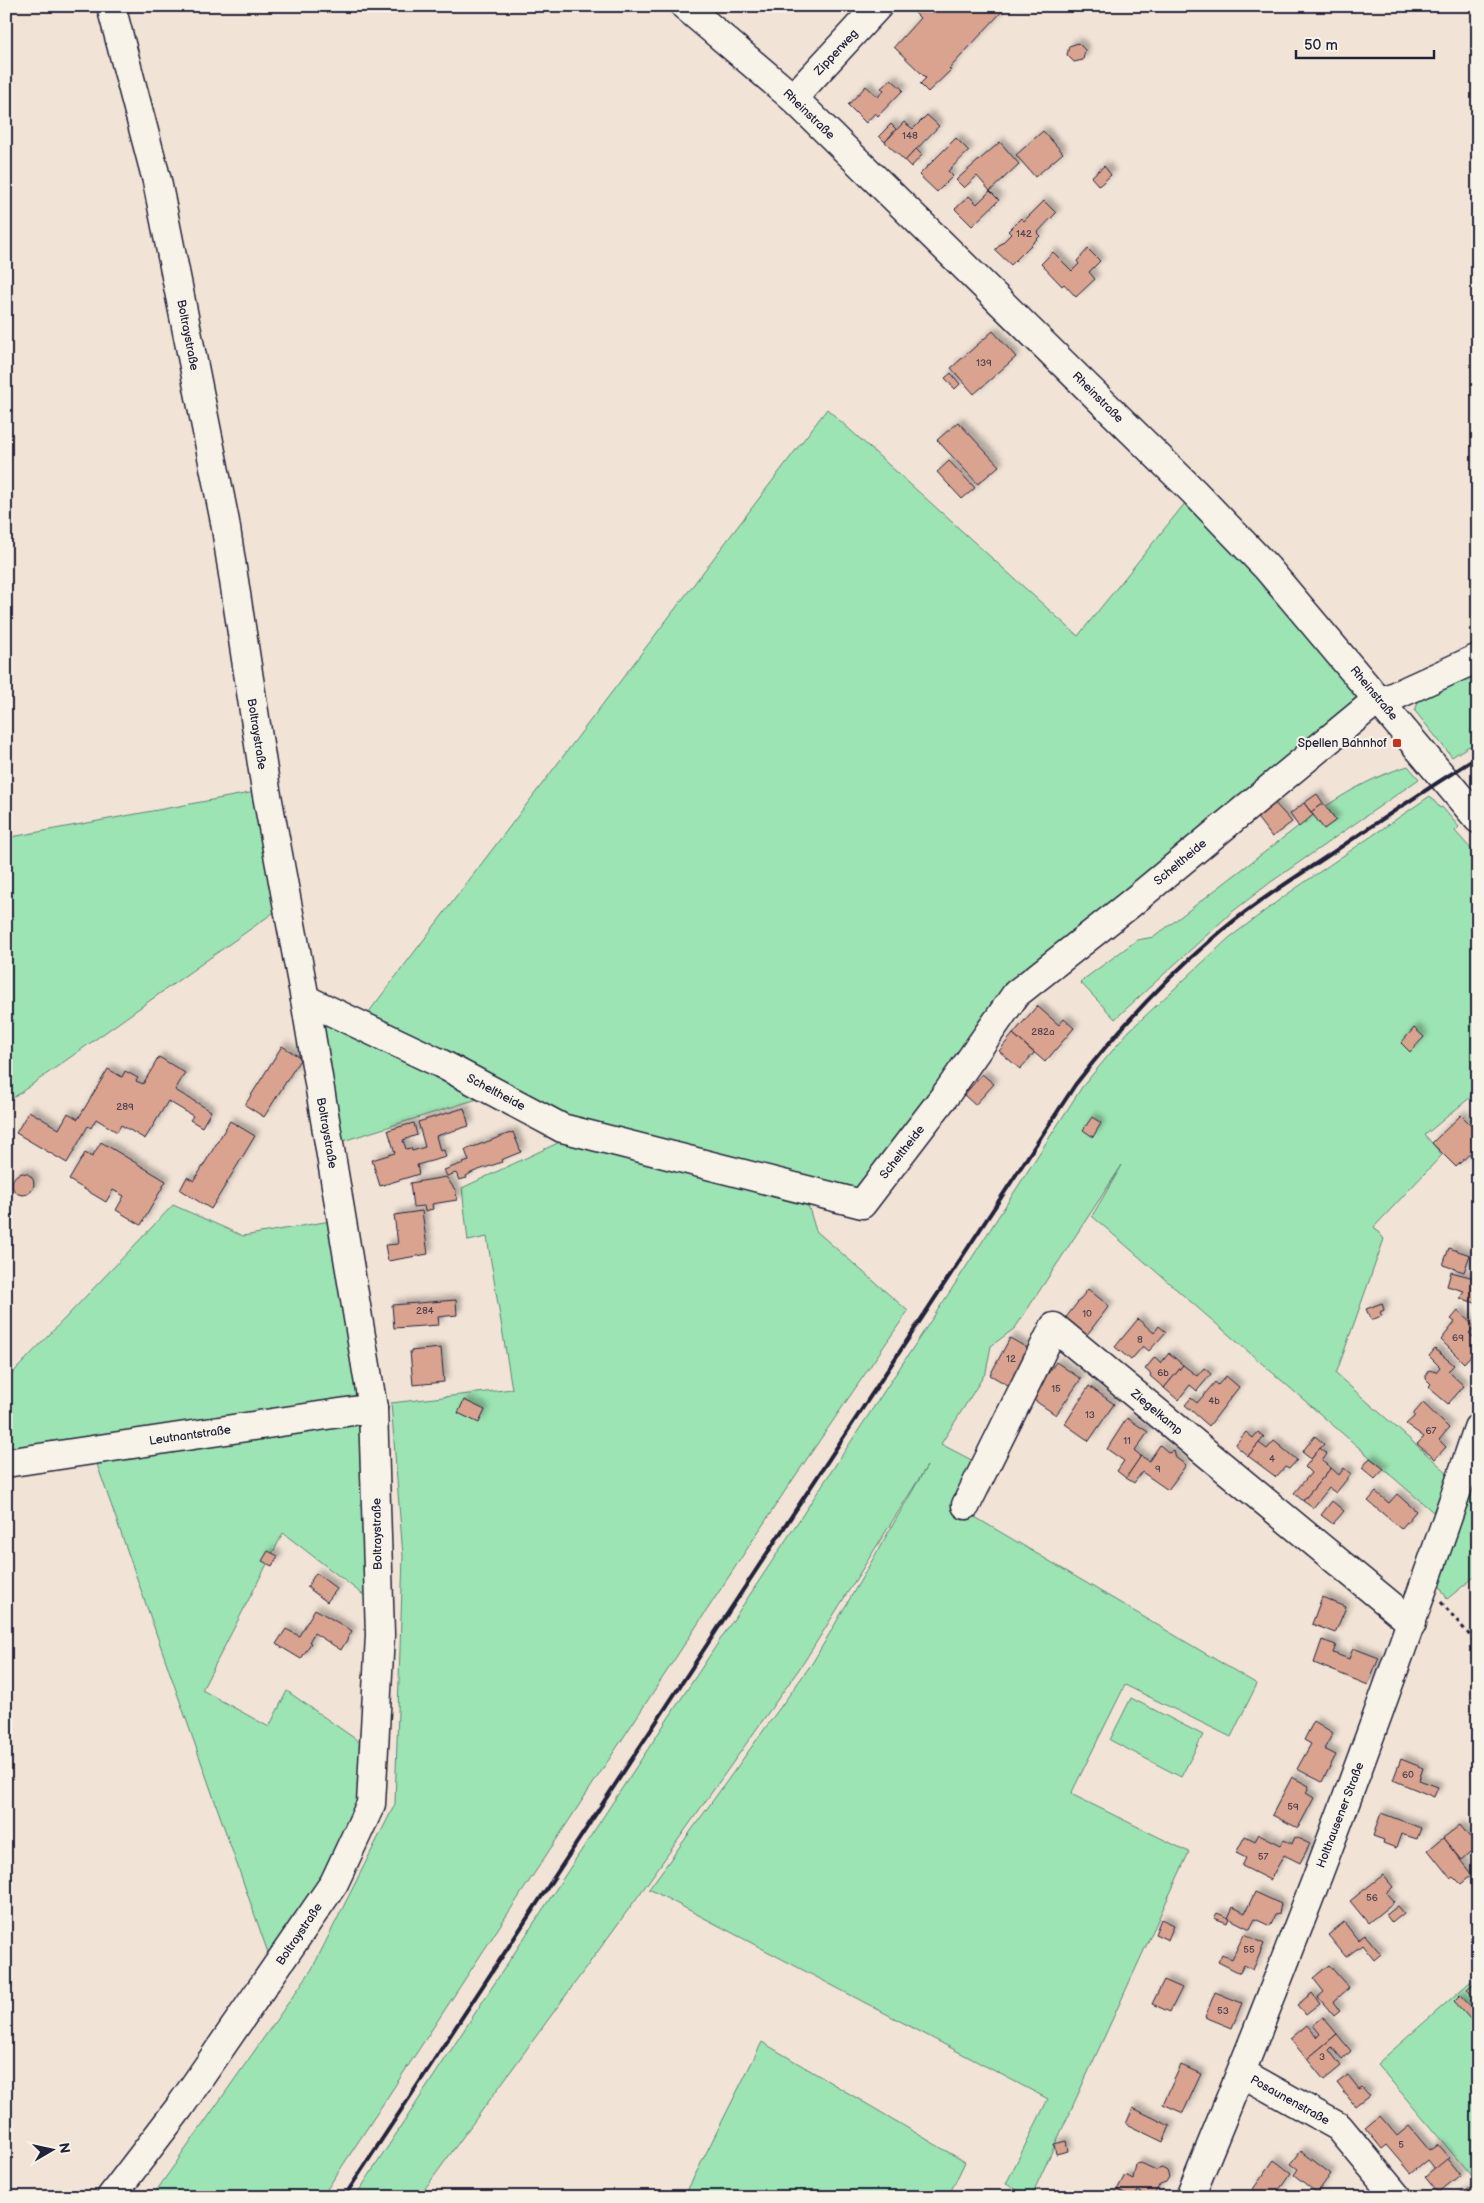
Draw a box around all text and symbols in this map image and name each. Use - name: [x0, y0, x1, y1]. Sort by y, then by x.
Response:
- street label: Zipperweg: [811, 26, 862, 79]
- scale bar: [1296, 28, 1434, 60]
- text: 50 m: [1304, 36, 1338, 55]
- street label: Rheinstraße: [780, 86, 838, 143]
- house number: 148: [902, 130, 918, 142]
- house number: 142: [1016, 228, 1032, 240]
- street label: Boltraystraße: [173, 298, 202, 372]
- house number: 139: [976, 357, 992, 369]
- street label: Rheinstraße: [1069, 369, 1126, 426]
- street label: Rheinstraße: [1347, 663, 1401, 723]
- street label: Boltraystraße: [243, 697, 270, 771]
- place label: Spellen Bahnhof: [1298, 736, 1387, 751]
- marker: Spellen Bahnhof: [1391, 737, 1403, 749]
- street label: Scheltheide: [1151, 836, 1210, 889]
- house number: 282a: [1031, 1026, 1055, 1038]
- street label: Scheltheide: [464, 1071, 528, 1114]
- street label: Boltraystraße: [313, 1096, 340, 1170]
- house number: 289: [116, 1101, 134, 1113]
- street label: Scheltheide: [877, 1122, 928, 1182]
- house number: 284: [416, 1305, 434, 1317]
- house number: 10: [1082, 1308, 1092, 1320]
- house number: 69: [1452, 1332, 1464, 1344]
- house number: 8: [1137, 1334, 1143, 1346]
- house number: 12: [1006, 1353, 1016, 1365]
- house number: 6b: [1157, 1367, 1169, 1379]
- house number: 15: [1051, 1383, 1061, 1395]
- street label: Ziegelkamp: [1127, 1386, 1186, 1439]
- house number: 4b: [1208, 1395, 1220, 1407]
- house number: 13: [1085, 1409, 1095, 1421]
- street label: Leutnantstraße: [148, 1422, 232, 1449]
- house number: 67: [1425, 1425, 1437, 1437]
- house number: 11: [1123, 1435, 1131, 1447]
- house number: 4: [1269, 1453, 1275, 1465]
- house number: 9: [1155, 1463, 1161, 1475]
- street label: Boltraystraße: [369, 1498, 386, 1570]
- street label: Holthausener Straße: [1313, 1760, 1368, 1870]
- house number: 60: [1402, 1769, 1414, 1781]
- house number: 59: [1287, 1801, 1299, 1813]
- house number: 57: [1258, 1851, 1268, 1863]
- house number: 56: [1366, 1892, 1378, 1904]
- street label: Boltraystraße: [273, 1900, 326, 1968]
- house number: 55: [1243, 1944, 1255, 1956]
- house number: 53: [1217, 2005, 1229, 2017]
- house number: 3: [1319, 2051, 1325, 2063]
- street label: Posaunenstraße: [1248, 2072, 1332, 2128]
- north arrow: [28, 2126, 78, 2176]
- house number: 5: [1398, 2139, 1404, 2151]
- text: N: [55, 2142, 74, 2155]

